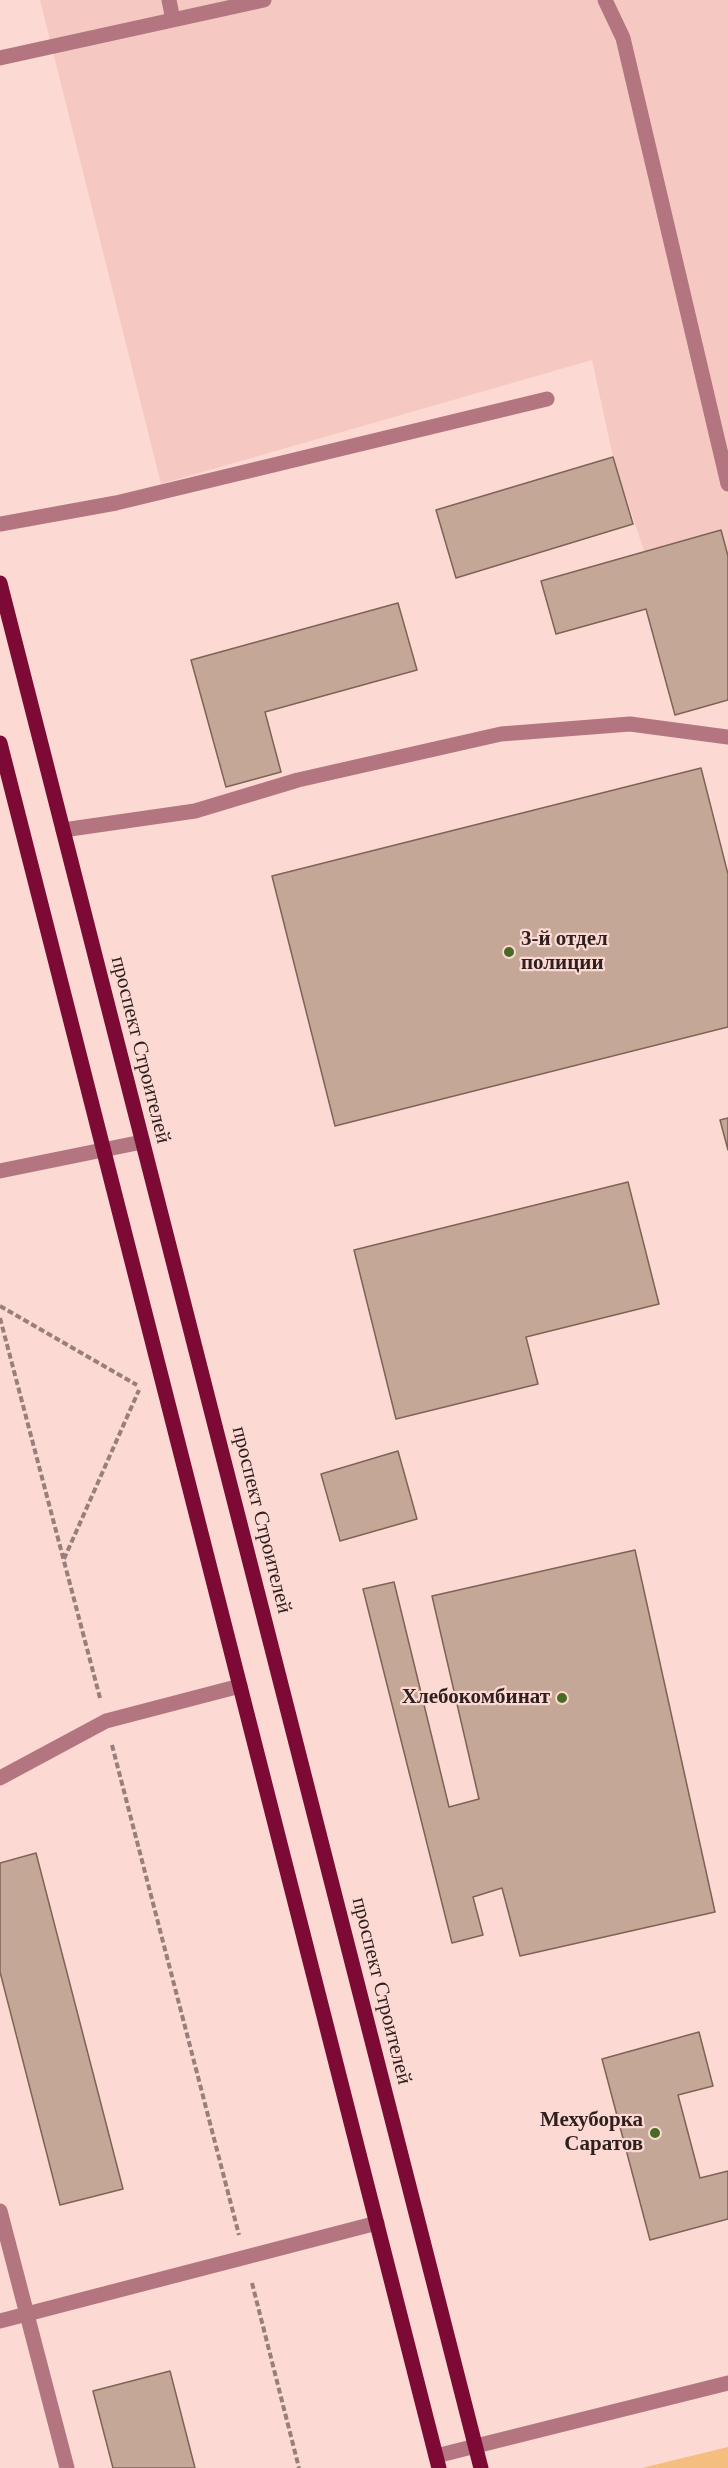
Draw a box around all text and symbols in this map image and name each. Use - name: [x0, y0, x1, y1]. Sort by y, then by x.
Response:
- place label: 3-й отдел полиции: [521, 927, 608, 977]
- marker: 3-й отдел полиции: [502, 945, 516, 959]
- street label: проспект Строителей: [105, 954, 175, 1146]
- street label: проспект Строителей: [226, 1424, 296, 1616]
- place label: Хлебокомбинат: [402, 1685, 550, 1711]
- marker: Хлебокомбинат: [555, 1691, 569, 1705]
- street label: проспект Строителей: [346, 1895, 416, 2087]
- place label: Мехуборка Саратов: [540, 2108, 643, 2158]
- marker: Мехуборка Саратов: [648, 2126, 662, 2140]

